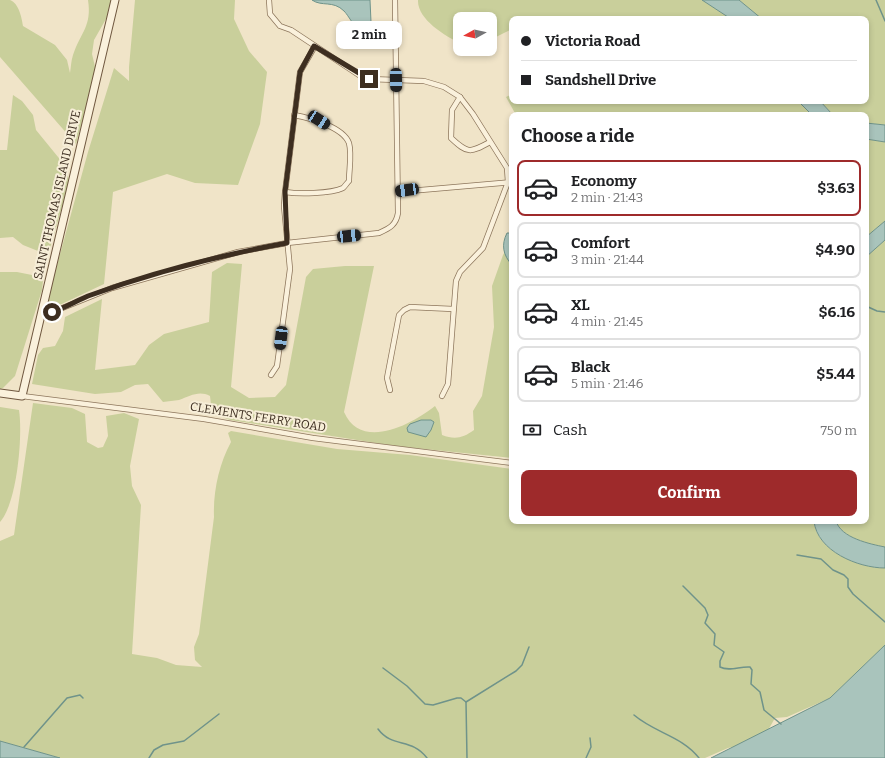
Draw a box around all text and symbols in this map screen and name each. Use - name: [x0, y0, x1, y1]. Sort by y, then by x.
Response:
- north arrow: [453, 12, 497, 56]
- map controls: [453, 12, 497, 56]
- callout: 2 min: [336, 21, 402, 49]
- text: 2 min: [352, 27, 386, 42]
- text: Victoria Road: [545, 32, 640, 50]
- car: [390, 68, 402, 92]
- route end: [360, 70, 378, 88]
- text: Sandshell Drive: [545, 71, 656, 89]
- car: [306, 108, 332, 132]
- street label: SAINT THOMAS ISLAND DRIVE: [31, 109, 83, 281]
- text: Choose a ride: [521, 125, 634, 147]
- icon: car: [523, 170, 559, 206]
- text: Economy: [571, 172, 637, 190]
- text: $3.63: [817, 179, 855, 197]
- car: [394, 182, 420, 198]
- text: 2 min · 21:43: [571, 190, 643, 205]
- car: [336, 229, 362, 243]
- icon: car: [523, 232, 559, 268]
- text: Comfort: [571, 234, 630, 252]
- text: $4.90: [815, 241, 855, 259]
- text: 3 min · 21:44: [571, 252, 644, 267]
- icon: car: [523, 294, 559, 330]
- text: XL: [571, 296, 590, 314]
- route start: [43, 303, 61, 321]
- text: $6.16: [818, 303, 855, 321]
- text: 4 min · 21:45: [571, 314, 643, 329]
- car: [274, 325, 288, 351]
- icon: car: [523, 356, 559, 392]
- text: Black: [571, 358, 610, 376]
- text: $5.44: [816, 365, 855, 383]
- text: 5 min · 21:46: [571, 376, 643, 391]
- street label: CLEMENTS FERRY ROAD: [189, 399, 327, 435]
- icon: cash: [521, 419, 543, 441]
- text: Cash: [553, 421, 587, 439]
- text: 750 m: [820, 423, 857, 438]
- button: Confirm: [521, 470, 857, 516]

